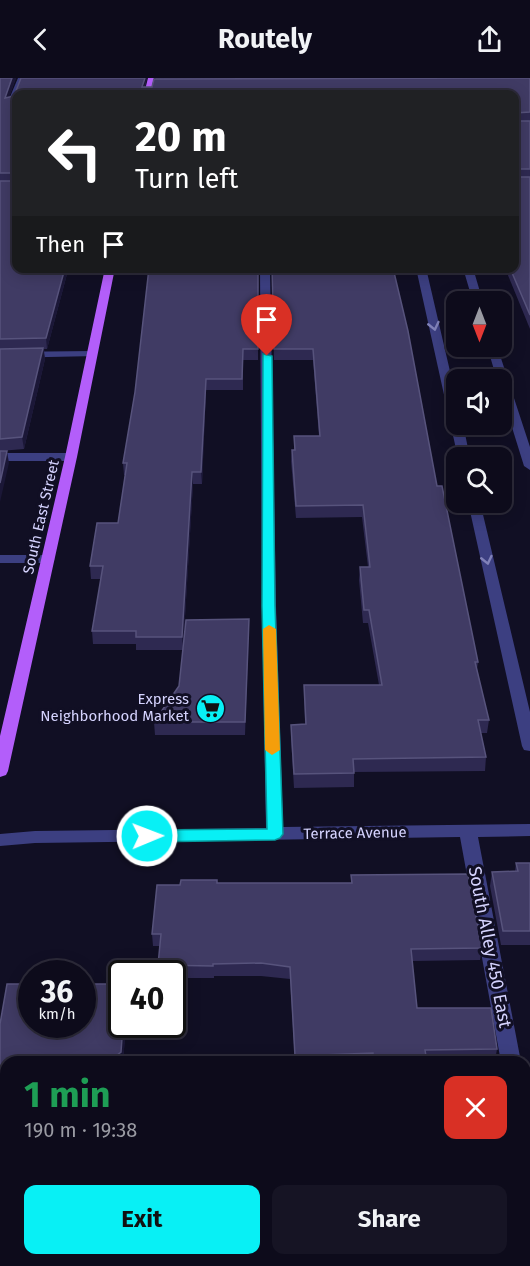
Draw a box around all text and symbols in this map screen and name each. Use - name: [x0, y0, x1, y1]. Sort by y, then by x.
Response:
- icon: back: [24, 23, 57, 56]
- text: Routely: [218, 23, 312, 55]
- icon: share: [473, 23, 506, 56]
- text: 20 m: [135, 112, 227, 162]
- icon: left: [36, 114, 114, 192]
- text: Turn left: [135, 163, 238, 195]
- icon: arrive: [97, 228, 130, 261]
- text: Then: [36, 231, 85, 258]
- north arrow: [446, 291, 512, 357]
- map controls: [446, 291, 512, 513]
- pin: [241, 294, 292, 356]
- icon: arrive: [250, 303, 283, 336]
- one-way arrow: [426, 320, 439, 330]
- button: sound: [446, 369, 512, 435]
- button: search: [446, 447, 512, 513]
- street label: South East Street: [19, 458, 63, 576]
- one-way arrow: [480, 554, 493, 564]
- place label: Express Neighborhood Market: [40, 690, 190, 725]
- supermarket icon: Express Neighborhood Market: [194, 692, 226, 724]
- position arrow: [115, 804, 179, 868]
- street label: Terrace Avenue: [303, 823, 407, 843]
- street label: South Alley 450 East: [464, 864, 517, 1030]
- speed limit sign: 40: [108, 960, 186, 1038]
- text: 36: [41, 974, 73, 1010]
- text: km/h: [38, 1005, 76, 1023]
- text: 1 min: [24, 1073, 111, 1117]
- button: close: [444, 1076, 507, 1139]
- text: 190 m · 19:38: [24, 1118, 137, 1142]
- button: Exit: [24, 1185, 260, 1254]
- button: Share: [272, 1185, 507, 1254]

